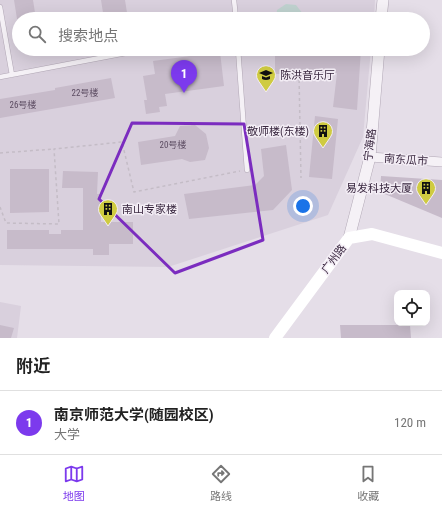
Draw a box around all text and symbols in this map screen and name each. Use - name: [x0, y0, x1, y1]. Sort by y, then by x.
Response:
- search box: [12, 12, 430, 56]
- icon: search: [26, 23, 48, 45]
- text: 搜索地点: [58, 27, 118, 45]
- pin: 1: [171, 60, 197, 93]
- school or university icon: 陈洪音乐厅: [255, 64, 277, 92]
- place label: 陈洪音乐厅: [280, 69, 335, 82]
- house number: 22号楼: [72, 88, 98, 98]
- house number: 26号楼: [10, 100, 36, 110]
- building icon: 敬师楼(东楼): [312, 120, 334, 148]
- place label: 敬师楼(东楼): [247, 125, 309, 138]
- street label: 宁海路: [362, 128, 378, 162]
- house number: 20号楼: [160, 140, 186, 150]
- street label: 南东瓜市: [384, 152, 428, 168]
- building icon: 易发科技大厦: [415, 177, 437, 205]
- place label: 易发科技大厦: [346, 182, 412, 195]
- your location: [293, 196, 313, 216]
- building icon: 南山专家楼: [97, 198, 119, 226]
- place label: 南山专家楼: [122, 203, 177, 216]
- street label: 广州路: [319, 242, 349, 276]
- map controls: [394, 290, 430, 326]
- button: locate: [394, 290, 430, 326]
- text: 附近: [16, 356, 50, 376]
- text: 南京师范大学(随园校区): [54, 406, 214, 424]
- text: 1: [26, 415, 32, 430]
- text: 120 m: [394, 415, 426, 430]
- text: 大学: [54, 427, 80, 442]
- tab: 地图: [63, 463, 85, 503]
- tab: 路线: [210, 463, 232, 503]
- tab: 收藏: [357, 463, 379, 503]

